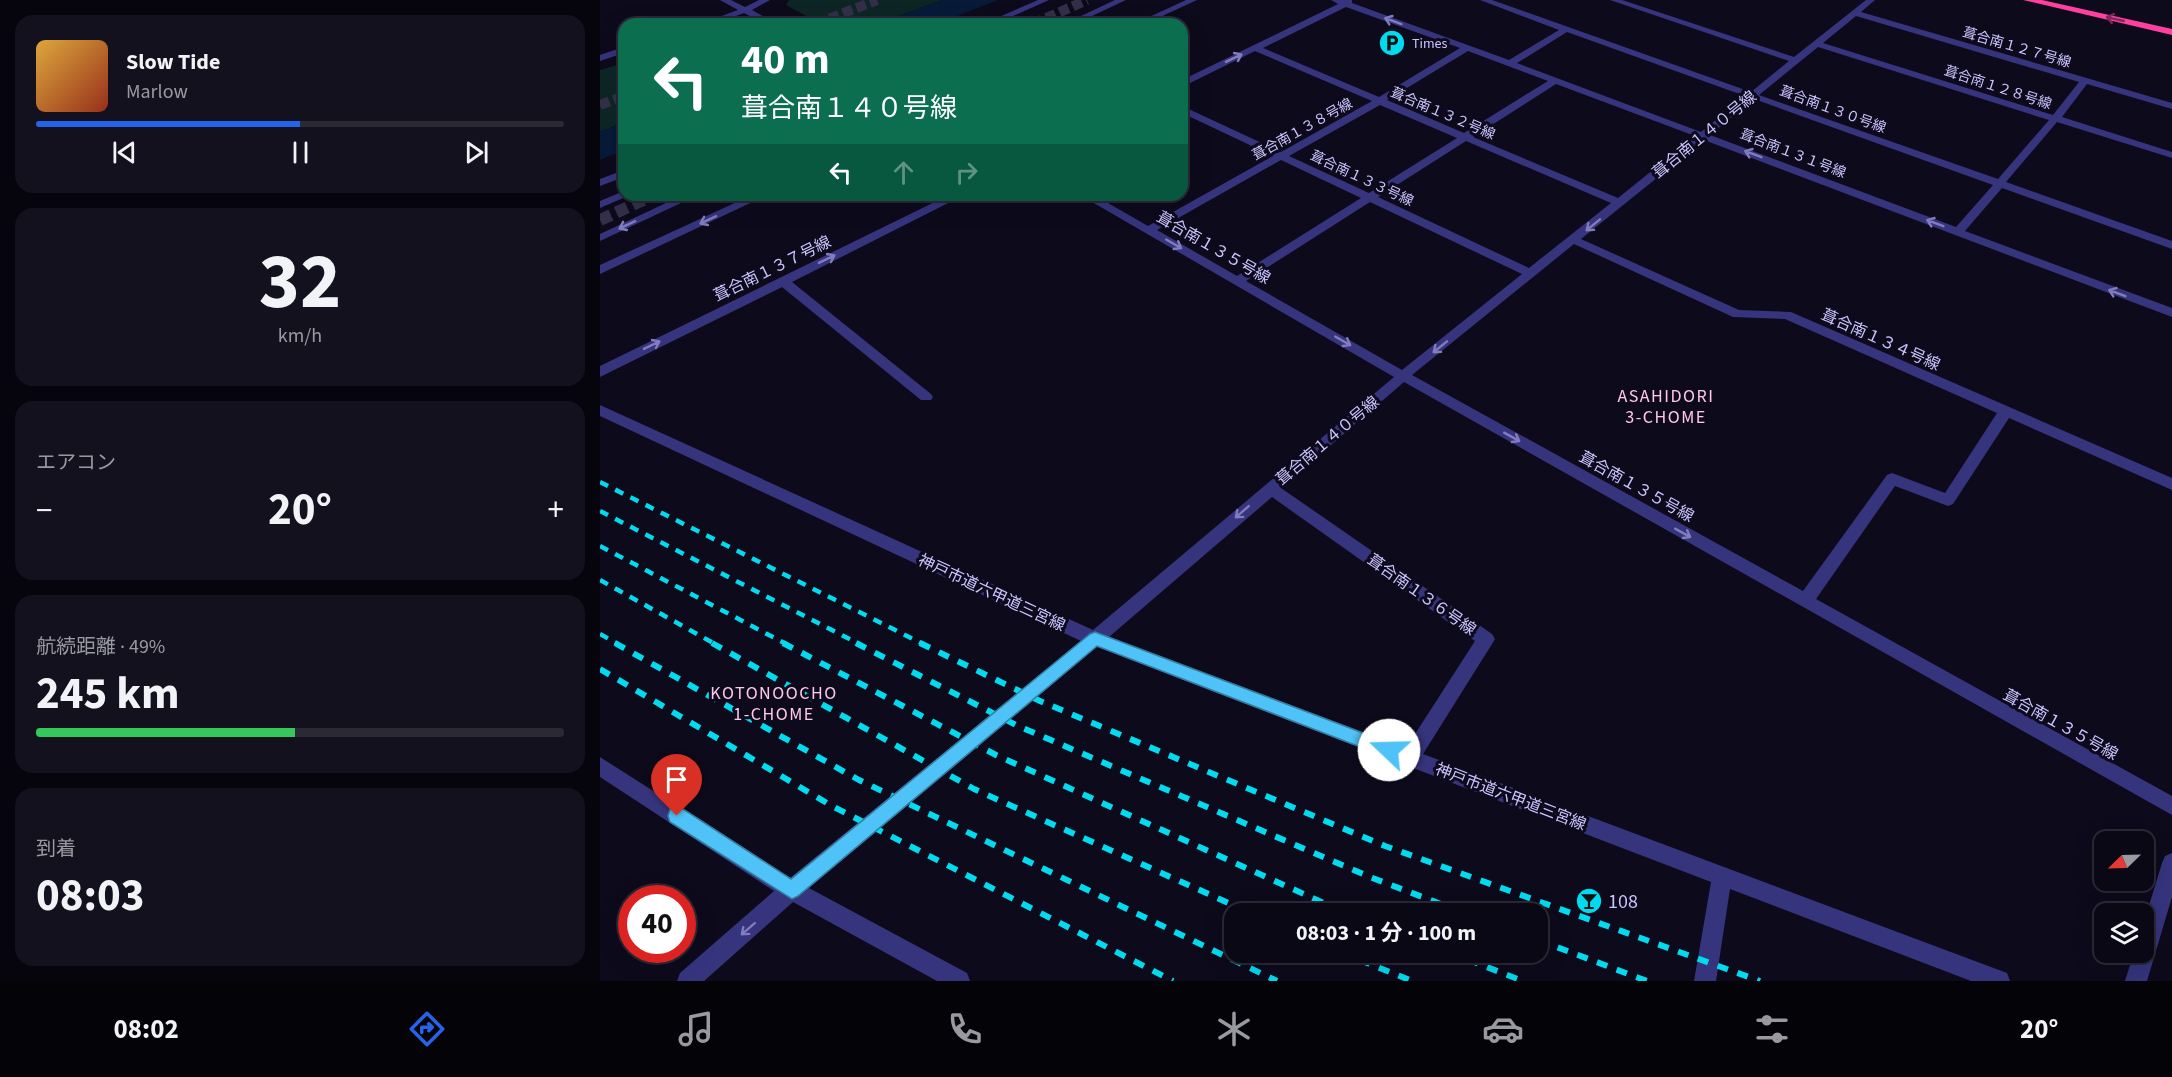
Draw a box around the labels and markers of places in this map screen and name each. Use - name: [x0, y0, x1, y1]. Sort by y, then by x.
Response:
- parking icon: Times: [1377, 28, 1407, 58]
- place label: Times: [1412, 34, 1447, 54]
- pin: [651, 754, 702, 816]
- bar icon: 108: [1574, 886, 1604, 916]
- place label: 108: [1608, 888, 1638, 916]

